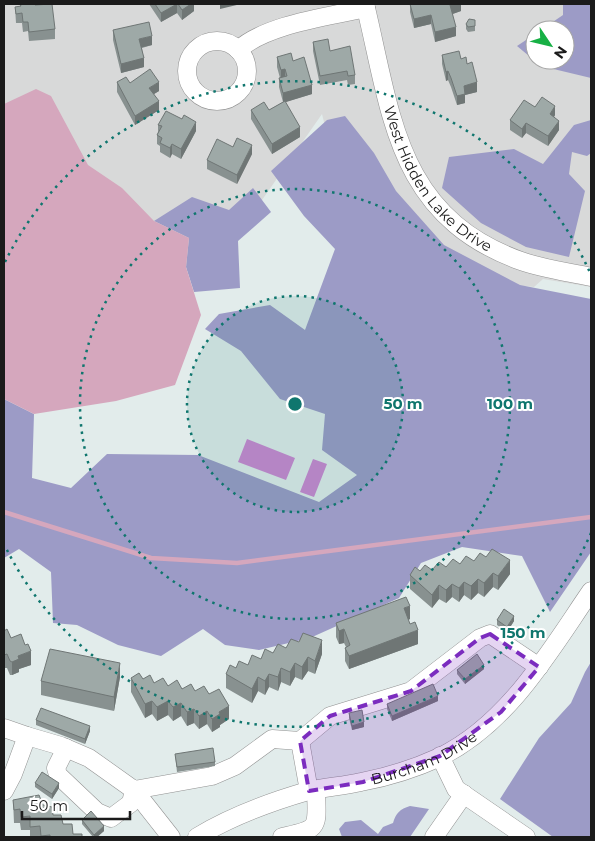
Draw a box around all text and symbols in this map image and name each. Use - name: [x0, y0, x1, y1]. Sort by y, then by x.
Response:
- north arrow: [525, 20, 575, 70]
- text: N: [550, 43, 571, 62]
- street label: West Hidden Lake Drive: [380, 103, 495, 256]
- text: 50 m: [383, 394, 423, 413]
- text: 100 m: [487, 394, 533, 413]
- centre of rings: [286, 395, 304, 413]
- text: 150 m: [501, 623, 545, 642]
- street label: Burcham Drive: [369, 727, 481, 789]
- scale bar: [22, 788, 130, 820]
- text: 50 m: [30, 796, 68, 815]

